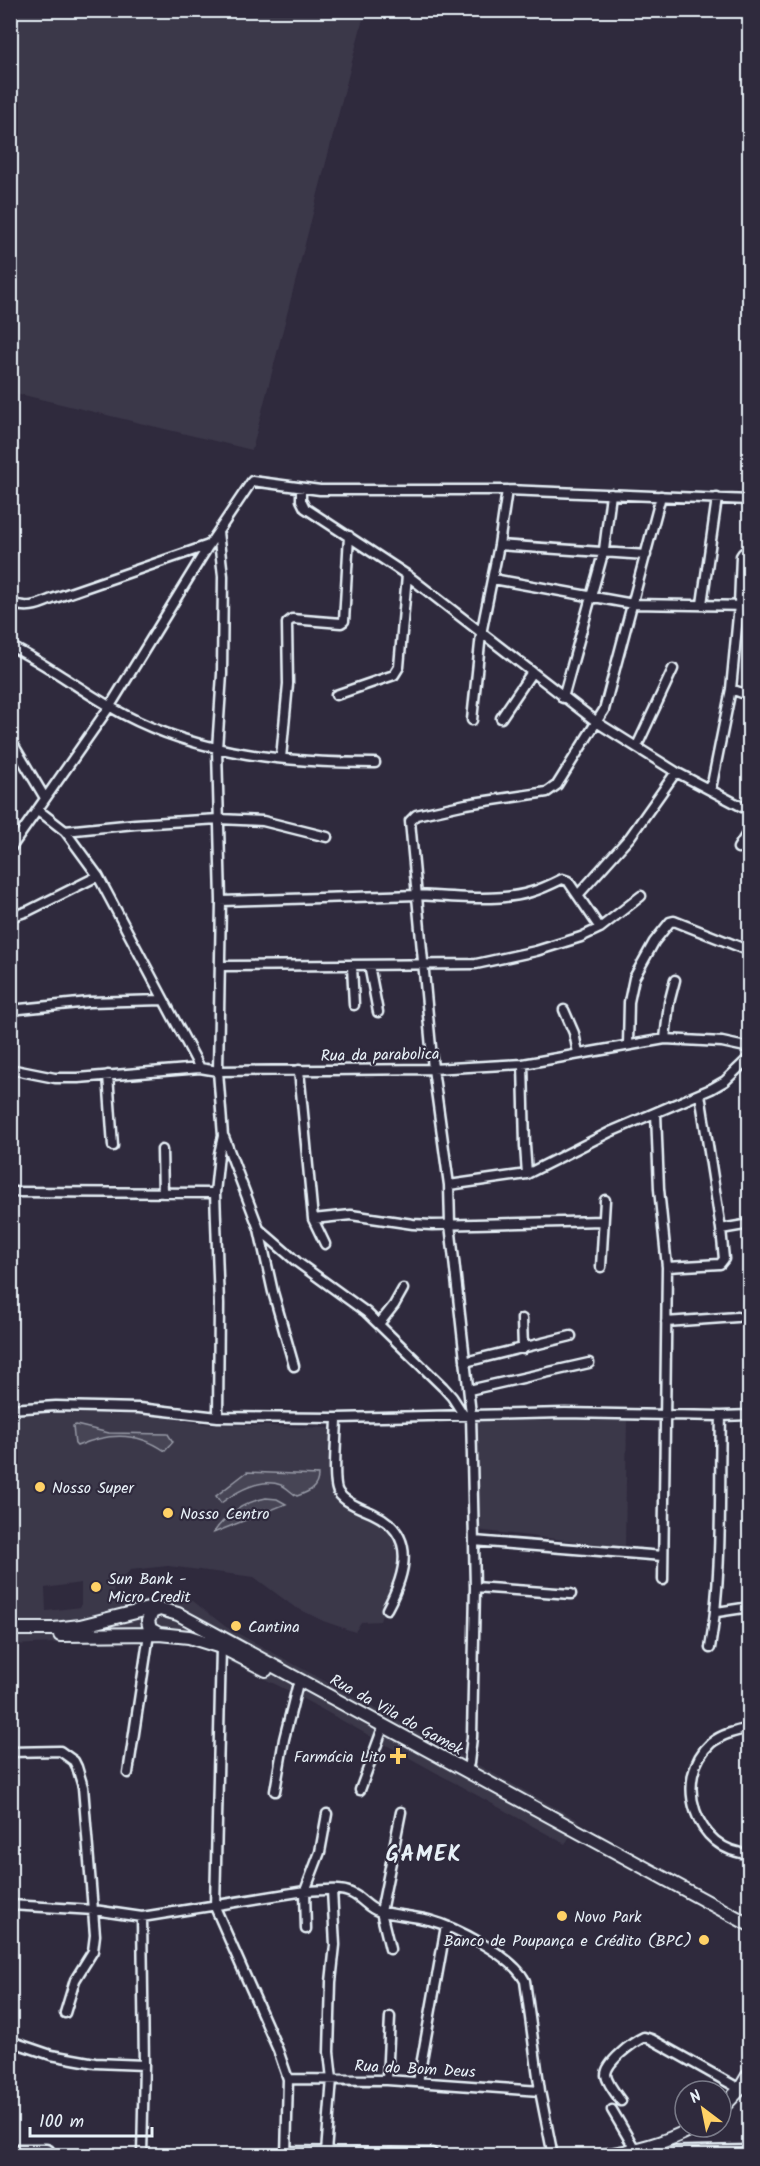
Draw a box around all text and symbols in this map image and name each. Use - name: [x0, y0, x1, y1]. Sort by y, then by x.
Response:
- street label: Rua da parabolica: [320, 1042, 440, 1069]
- place label: Nosso Super: [52, 1476, 135, 1501]
- marker: Nosso Super: [33, 1480, 47, 1494]
- place label: Nosso Centro: [180, 1502, 269, 1527]
- marker: Nosso Centro: [161, 1506, 175, 1520]
- place label: Sun Bank - Micro Credit: [108, 1567, 191, 1610]
- marker: Sun Bank - Micro Credit: [89, 1580, 103, 1594]
- place label: Cantina: [248, 1615, 300, 1640]
- marker: Cantina: [229, 1619, 243, 1633]
- street label: Rua da Vila do Gamek: [325, 1668, 468, 1763]
- place label: Farmácia Lito: [294, 1745, 386, 1770]
- marker: Farmácia Lito: [391, 1749, 405, 1763]
- district label: GAMEK: [386, 1838, 462, 1873]
- place label: Novo Park: [574, 1905, 642, 1930]
- marker: Novo Park: [555, 1909, 569, 1923]
- place label: Banco de Poupança e Crédito (BPC): [444, 1929, 692, 1954]
- marker: Banco de Poupança e Crédito (BPC): [697, 1933, 711, 1947]
- street label: Rua do Bom Deus: [354, 2054, 476, 2085]
- north arrow: [673, 2079, 733, 2139]
- text: N: [685, 2084, 707, 2111]
- scale bar: [30, 2100, 152, 2138]
- text: 100 m: [39, 2108, 84, 2137]

